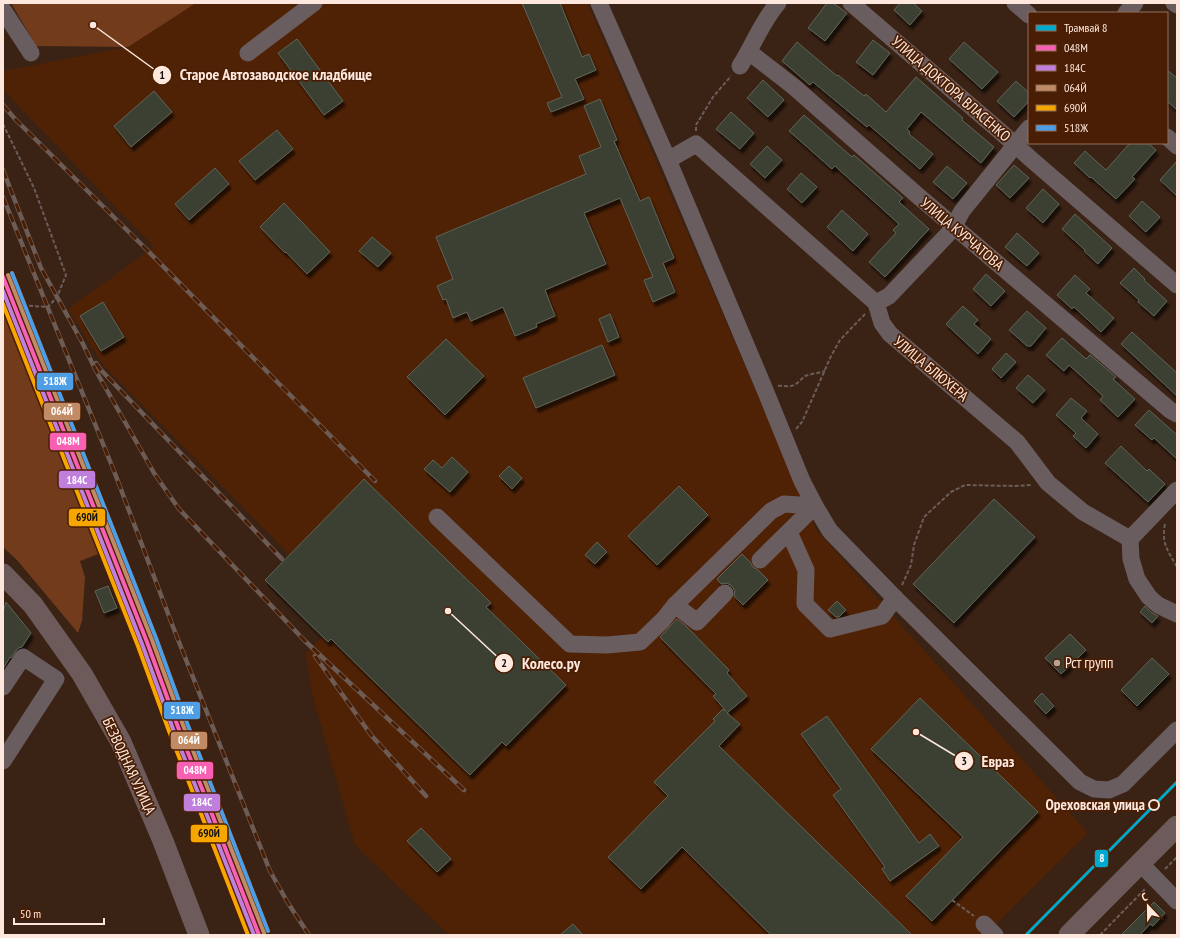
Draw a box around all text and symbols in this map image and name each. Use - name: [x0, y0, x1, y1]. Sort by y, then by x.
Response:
- legend: [1028, 12, 1168, 144]
- text: Трамвай 8: [1064, 20, 1107, 35]
- street label: УЛИЦА ДОКТОРА ВЛАСЕНКО: [888, 32, 1015, 146]
- text: 048М: [1064, 40, 1088, 55]
- text: 184С: [1064, 60, 1086, 75]
- callout: Старое Автозаводское кладбище: [152, 61, 381, 89]
- text: Старое Автозаводское кладбище: [180, 64, 372, 84]
- text: 1: [159, 67, 165, 82]
- text: 064Й: [1064, 80, 1087, 95]
- text: 690Й: [1064, 100, 1087, 115]
- text: 518Ж: [1064, 120, 1088, 135]
- street label: УЛИЦА КУРЧАТОВА: [917, 193, 1009, 275]
- street label: УЛИЦА БЛЮХЕРА: [890, 332, 973, 406]
- line badge: 518Ж: [36, 372, 74, 391]
- text: 518Ж: [43, 374, 67, 388]
- line badge: 064Й: [43, 402, 81, 421]
- text: 064Й: [51, 404, 73, 418]
- line badge: 048М: [49, 432, 87, 451]
- text: 048М: [56, 434, 80, 448]
- line badge: 184С: [58, 470, 96, 489]
- text: 184С: [67, 473, 87, 487]
- line badge: 690Й: [68, 508, 106, 527]
- text: 690Й: [76, 510, 98, 524]
- callout: Колесо.ру: [494, 649, 588, 677]
- text: Колесо.ру: [522, 653, 581, 673]
- place label: Рст групп: [1065, 653, 1113, 672]
- text: 2: [501, 655, 507, 670]
- marker: Рст групп: [1052, 658, 1062, 668]
- line badge: 518Ж: [163, 701, 201, 720]
- text: 518Ж: [170, 703, 194, 717]
- street label: БЕЗВОДНАЯ УЛИЦА: [99, 714, 161, 818]
- line badge: 064Й: [170, 731, 208, 750]
- text: 064Й: [178, 733, 200, 747]
- callout: Евраз: [954, 747, 1023, 775]
- text: Евраз: [982, 751, 1015, 771]
- text: 3: [961, 753, 967, 768]
- line badge: 048М: [176, 761, 214, 780]
- text: 048М: [183, 763, 207, 777]
- line badge: 184С: [183, 793, 221, 812]
- text: 184С: [192, 795, 212, 809]
- place label: Ореховская улица: [1046, 795, 1145, 814]
- marker: Ореховская улица: [1148, 799, 1160, 811]
- line badge: 690Й: [190, 824, 228, 843]
- text: 690Й: [198, 826, 220, 840]
- line badge: 8: [1094, 849, 1109, 868]
- text: 8: [1099, 851, 1105, 865]
- north arrow: [1128, 886, 1168, 926]
- text: С: [1139, 889, 1149, 904]
- scale bar: [14, 900, 104, 926]
- text: 50 m: [20, 906, 41, 921]

